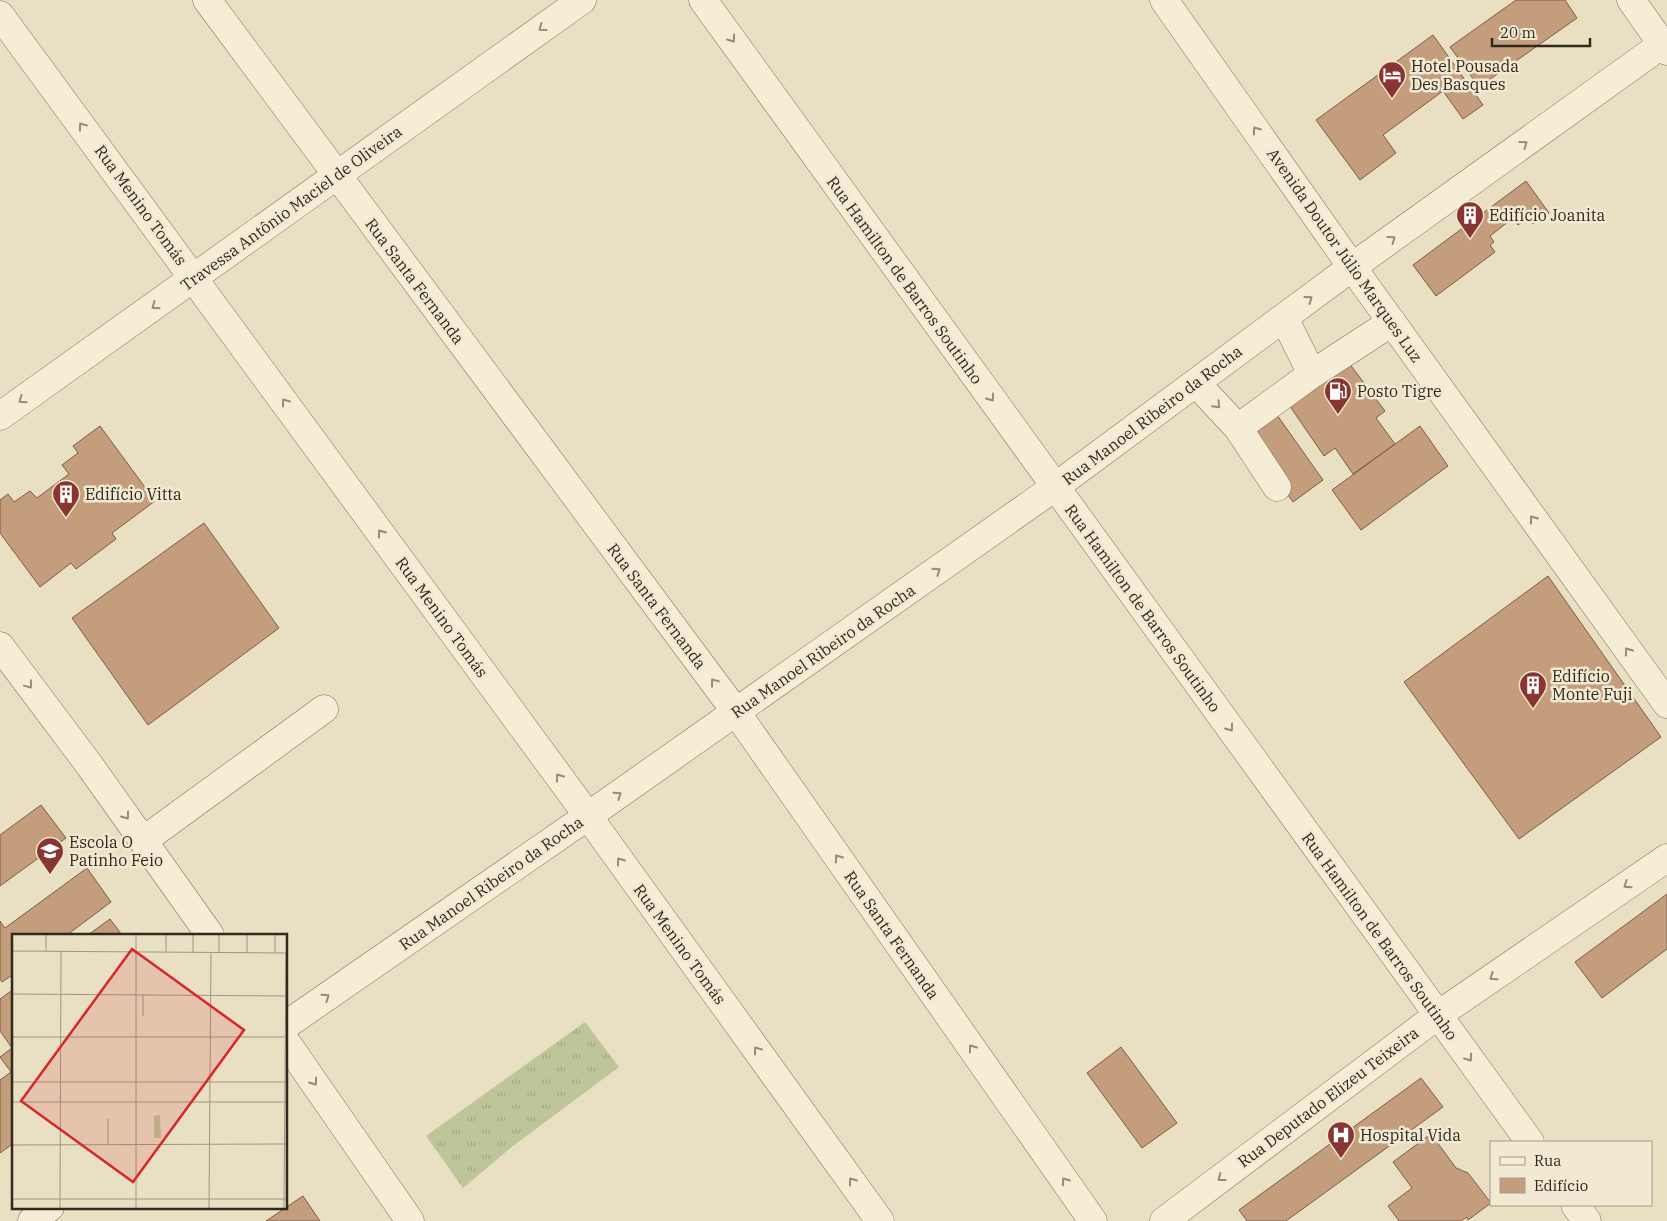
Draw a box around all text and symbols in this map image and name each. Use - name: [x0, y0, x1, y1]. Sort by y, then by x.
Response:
- scale bar: [1492, 15, 1590, 47]
- one-way arrow: [538, 22, 548, 31]
- text: 20 m: [1500, 23, 1536, 42]
- one-way arrow: [726, 34, 735, 43]
- place label: Hotel Pousada Des Basques: [1411, 56, 1519, 94]
- hotel icon: Hotel Pousada Des Basques: [1377, 60, 1407, 99]
- street label: Travessa Antônio Maciel de Oliveira: [176, 121, 406, 295]
- one-way arrow: [79, 122, 88, 132]
- one-way arrow: [1253, 126, 1262, 136]
- street label: Rua Menino Tomás: [90, 141, 192, 269]
- one-way arrow: [1518, 141, 1528, 150]
- street label: Avenida Doutor Júlio Marques Luz: [1263, 144, 1427, 366]
- street label: Rua Hamilton de Barros Soutinho: [823, 172, 987, 388]
- building icon: Edifício Joanita: [1455, 200, 1485, 239]
- place label: Edifício Joanita: [1489, 205, 1605, 225]
- street label: Rua Santa Fernanda: [361, 214, 469, 348]
- one-way arrow: [1386, 236, 1396, 245]
- one-way arrow: [1303, 296, 1313, 305]
- one-way arrow: [151, 300, 161, 309]
- street label: Rua Manoel Ribeiro da Rocha: [1058, 341, 1246, 489]
- fuel station icon: Posto Tigre: [1323, 376, 1353, 415]
- place label: Posto Tigre: [1357, 381, 1442, 401]
- one-way arrow: [985, 392, 994, 402]
- one-way arrow: [18, 394, 28, 403]
- one-way arrow: [282, 398, 291, 408]
- one-way arrow: [1211, 400, 1220, 409]
- building icon: Edifício Vitta: [51, 479, 81, 518]
- place label: Edifício Vitta: [85, 484, 182, 504]
- street label: Rua Hamilton de Barros Soutinho: [1061, 500, 1225, 716]
- one-way arrow: [1530, 515, 1539, 525]
- one-way arrow: [378, 529, 387, 539]
- street label: Rua Santa Fernanda: [603, 539, 711, 673]
- street label: Rua Menino Tomás: [391, 553, 493, 681]
- one-way arrow: [931, 568, 941, 577]
- street label: Rua Manoel Ribeiro da Rocha: [727, 580, 919, 722]
- one-way arrow: [1625, 647, 1634, 657]
- place label: Edifício Monte Fuji: [1552, 666, 1633, 704]
- building icon: Edifício Monte Fuji: [1518, 670, 1548, 709]
- one-way arrow: [711, 678, 720, 688]
- one-way arrow: [24, 679, 32, 688]
- one-way arrow: [1224, 722, 1233, 732]
- one-way arrow: [556, 773, 565, 783]
- one-way arrow: [612, 792, 622, 801]
- one-way arrow: [120, 810, 129, 820]
- street label: Rua Manoel Ribeiro da Rocha: [395, 812, 587, 954]
- street label: Rua Hamilton de Barros Soutinho: [1298, 828, 1462, 1044]
- place label: Escola O Patinho Feio: [69, 832, 163, 870]
- school or university icon: Escola O Patinho Feio: [35, 836, 65, 875]
- one-way arrow: [835, 854, 844, 864]
- one-way arrow: [618, 858, 626, 867]
- street label: Rua Santa Fernanda: [840, 867, 944, 1003]
- one-way arrow: [1623, 879, 1633, 888]
- street label: Rua Menino Tomás: [629, 880, 731, 1008]
- inset map: [12, 934, 288, 1208]
- one-way arrow: [1489, 971, 1498, 980]
- one-way arrow: [321, 994, 330, 1003]
- street label: Rua Deputado Elizeu Teixeira: [1234, 1022, 1423, 1172]
- one-way arrow: [969, 1044, 978, 1054]
- one-way arrow: [754, 1047, 762, 1056]
- one-way arrow: [1463, 1052, 1472, 1062]
- one-way arrow: [308, 1076, 317, 1086]
- hospital icon: Hospital Vida: [1326, 1120, 1356, 1159]
- place label: Hospital Vida: [1360, 1125, 1461, 1145]
- legend: [1490, 1141, 1652, 1206]
- text: Rua: [1534, 1151, 1561, 1170]
- one-way arrow: [1218, 1172, 1227, 1180]
- text: Edifício: [1534, 1176, 1588, 1195]
- one-way arrow: [1062, 1177, 1071, 1187]
- one-way arrow: [848, 1178, 858, 1187]

